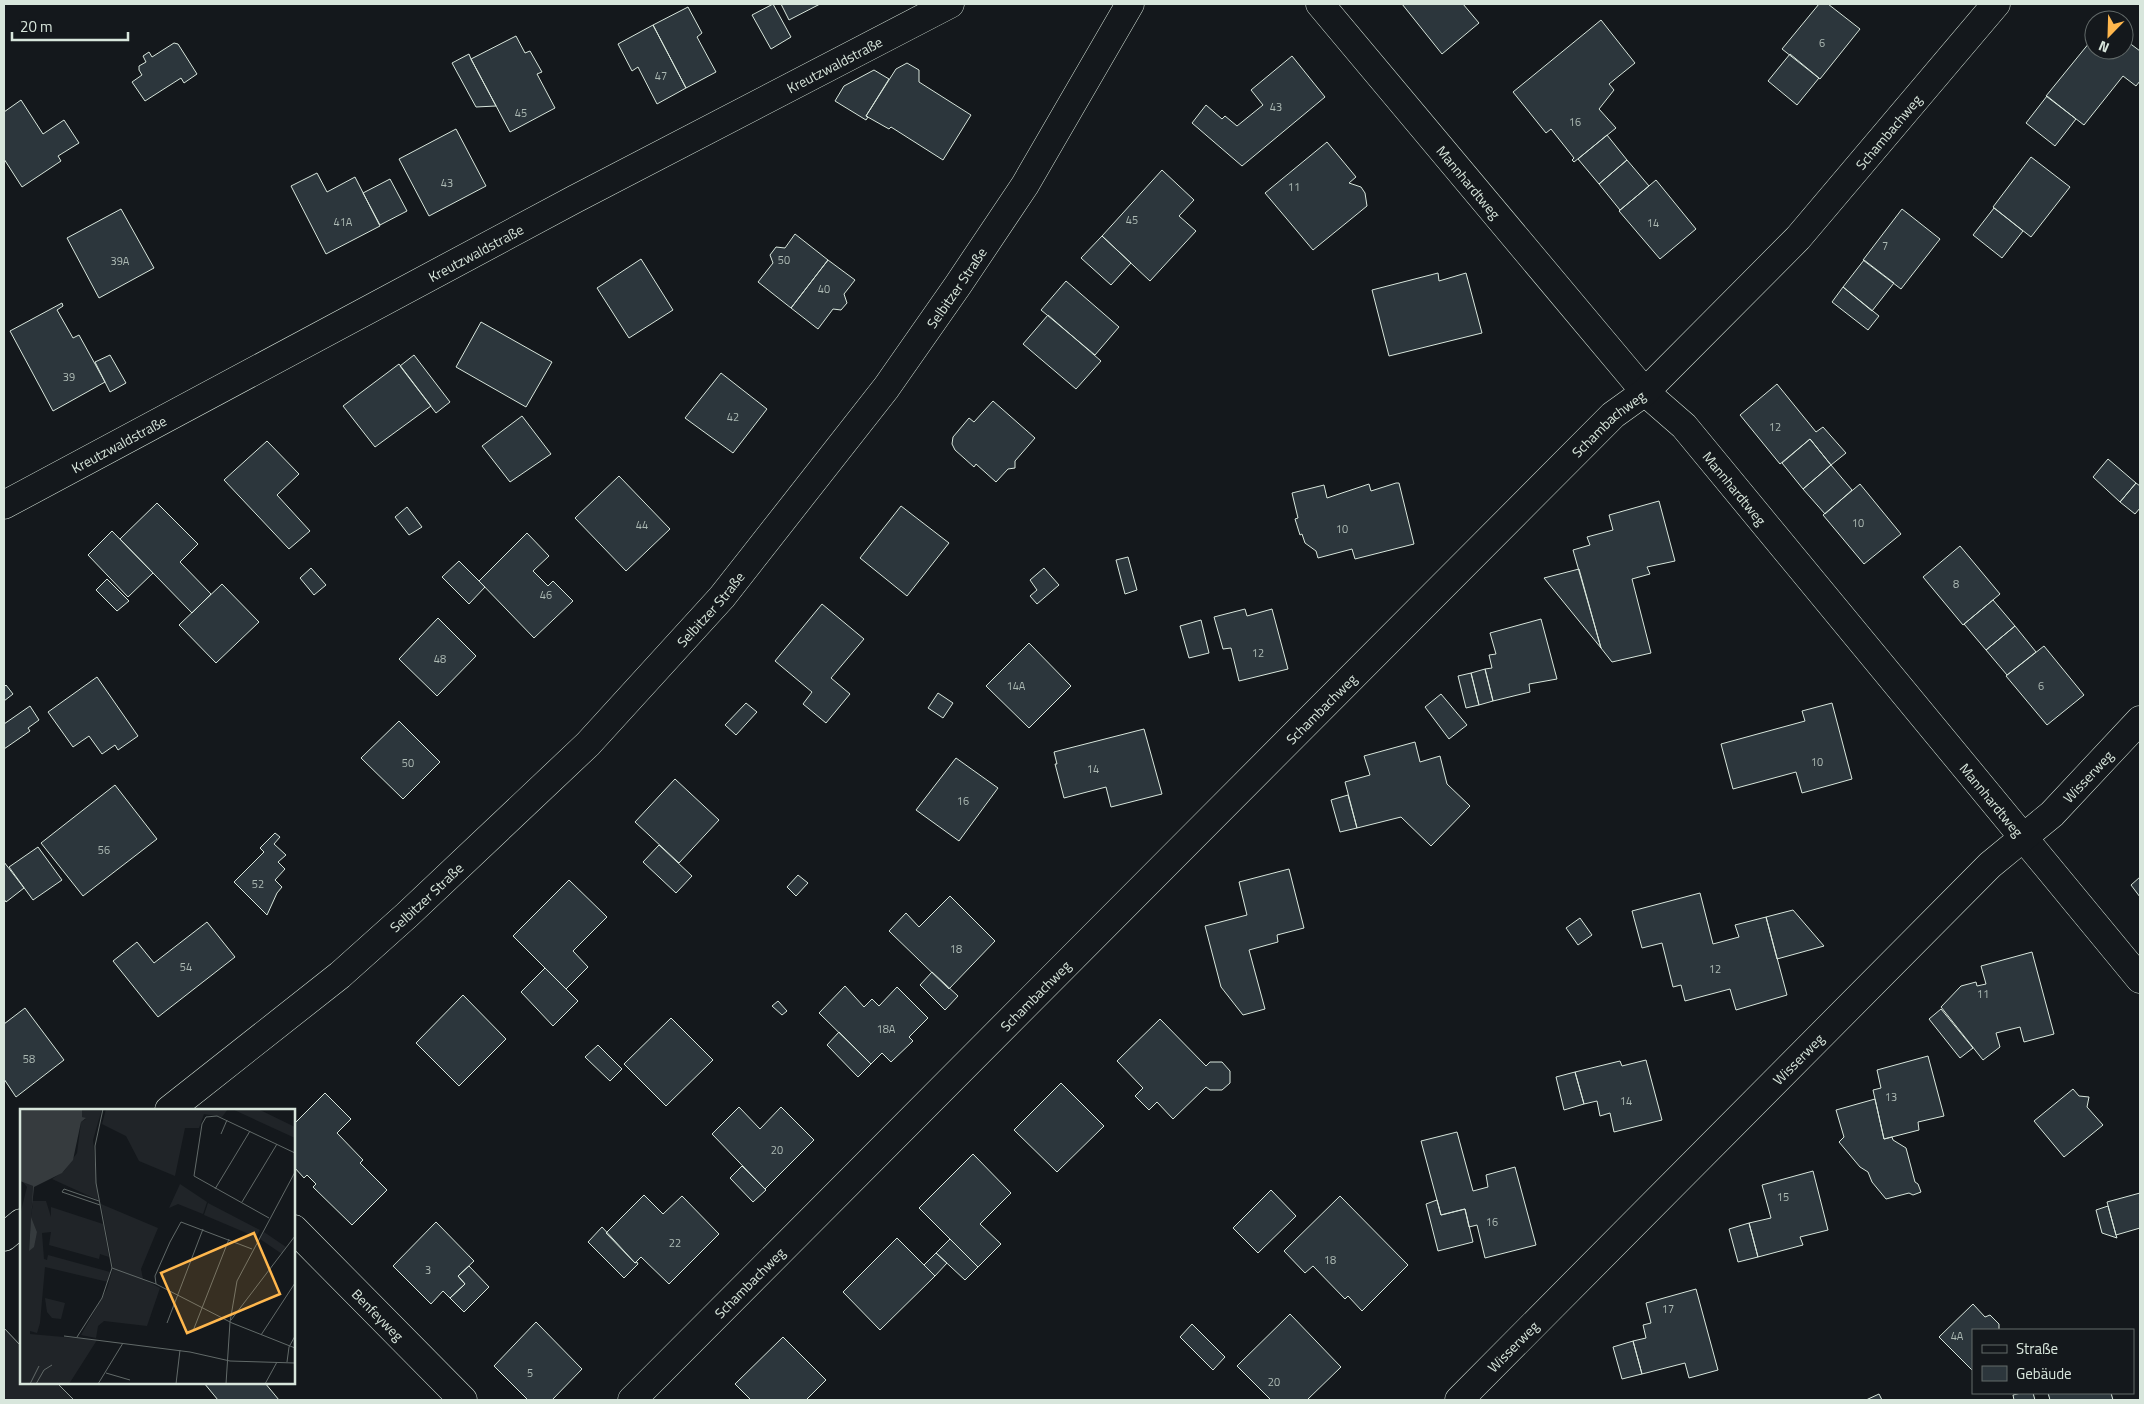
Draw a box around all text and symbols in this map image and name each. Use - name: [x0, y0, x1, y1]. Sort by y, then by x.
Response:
- scale bar: [12, 10, 129, 42]
- north arrow: [2084, 10, 2134, 60]
- text: 20 m: [20, 15, 53, 38]
- street label: Kreutzwaldstraße: [783, 31, 886, 98]
- house number: 6: [1819, 35, 1825, 51]
- text: N: [2095, 36, 2112, 59]
- house number: 47: [655, 68, 667, 84]
- street label: Schambachweg: [1850, 89, 1926, 174]
- house number: 43: [1270, 99, 1282, 115]
- house number: 45: [515, 105, 527, 121]
- house number: 16: [1569, 114, 1581, 130]
- street label: Mannhardtweg: [1432, 141, 1506, 223]
- house number: 43: [441, 175, 453, 191]
- house number: 11: [1288, 179, 1300, 195]
- house number: 45: [1126, 212, 1138, 228]
- house number: 41A: [334, 214, 353, 230]
- house number: 14: [1647, 215, 1659, 231]
- street label: Kreutzwaldstraße: [424, 218, 527, 286]
- house number: 7: [1882, 238, 1888, 254]
- street label: Selbitzer Straße: [921, 243, 991, 332]
- house number: 50: [778, 252, 790, 268]
- house number: 39A: [111, 253, 130, 269]
- house number: 40: [818, 281, 830, 297]
- house number: 39: [63, 369, 75, 385]
- street label: Schambachweg: [1566, 385, 1649, 462]
- house number: 42: [727, 409, 739, 425]
- street label: Kreutzwaldstraße: [67, 410, 170, 478]
- house number: 12: [1769, 419, 1781, 435]
- street label: Mannhardtweg: [1698, 446, 1772, 529]
- house number: 10: [1852, 515, 1864, 531]
- house number: 44: [636, 517, 648, 533]
- house number: 10: [1336, 521, 1348, 537]
- street label: Selbitzer Straße: [671, 567, 749, 651]
- house number: 8: [1953, 576, 1959, 592]
- house number: 46: [540, 587, 552, 603]
- house number: 12: [1252, 645, 1264, 661]
- house number: 48: [434, 651, 446, 667]
- street label: Schambachweg: [1281, 668, 1361, 749]
- house number: 14A: [1007, 678, 1026, 694]
- house number: 6: [2038, 678, 2044, 694]
- street label: Wisserweg: [2058, 745, 2117, 807]
- house number: 10: [1811, 754, 1823, 770]
- house number: 50: [402, 755, 414, 771]
- street label: Mannhardtweg: [1955, 758, 2029, 841]
- house number: 14: [1087, 761, 1099, 777]
- house number: 16: [957, 793, 969, 809]
- house number: 56: [98, 842, 110, 858]
- street label: Selbitzer Straße: [384, 857, 467, 937]
- house number: 52: [252, 876, 264, 892]
- house number: 18: [950, 941, 962, 957]
- street label: Schambachweg: [995, 955, 1075, 1036]
- house number: 54: [180, 959, 192, 975]
- house number: 12: [1709, 961, 1721, 977]
- house number: 11: [1977, 986, 1989, 1002]
- house number: 18A: [877, 1021, 896, 1037]
- street label: Wisserweg: [1767, 1028, 1828, 1089]
- house number: 58: [23, 1051, 35, 1067]
- house number: 13: [1885, 1089, 1897, 1105]
- house number: 14: [1620, 1093, 1632, 1109]
- inset map: [20, 1109, 295, 1384]
- house number: 20: [771, 1142, 783, 1158]
- house number: 15: [1777, 1189, 1789, 1205]
- house number: 16: [1486, 1214, 1498, 1230]
- house number: 22: [669, 1235, 681, 1251]
- street label: Schambachweg: [709, 1242, 789, 1323]
- house number: 18: [1324, 1252, 1336, 1268]
- house number: 3: [425, 1262, 431, 1278]
- street label: Benfeyweg: [348, 1283, 409, 1345]
- house number: 17: [1662, 1301, 1674, 1317]
- street label: Wisserweg: [1482, 1315, 1543, 1377]
- house number: 4A: [1951, 1328, 1964, 1344]
- legend: [1972, 1329, 2134, 1394]
- text: Straße: [2016, 1337, 2058, 1360]
- text: Gebäude: [2016, 1362, 2072, 1385]
- house number: 5: [527, 1365, 533, 1381]
- house number: 20: [1268, 1374, 1280, 1390]

